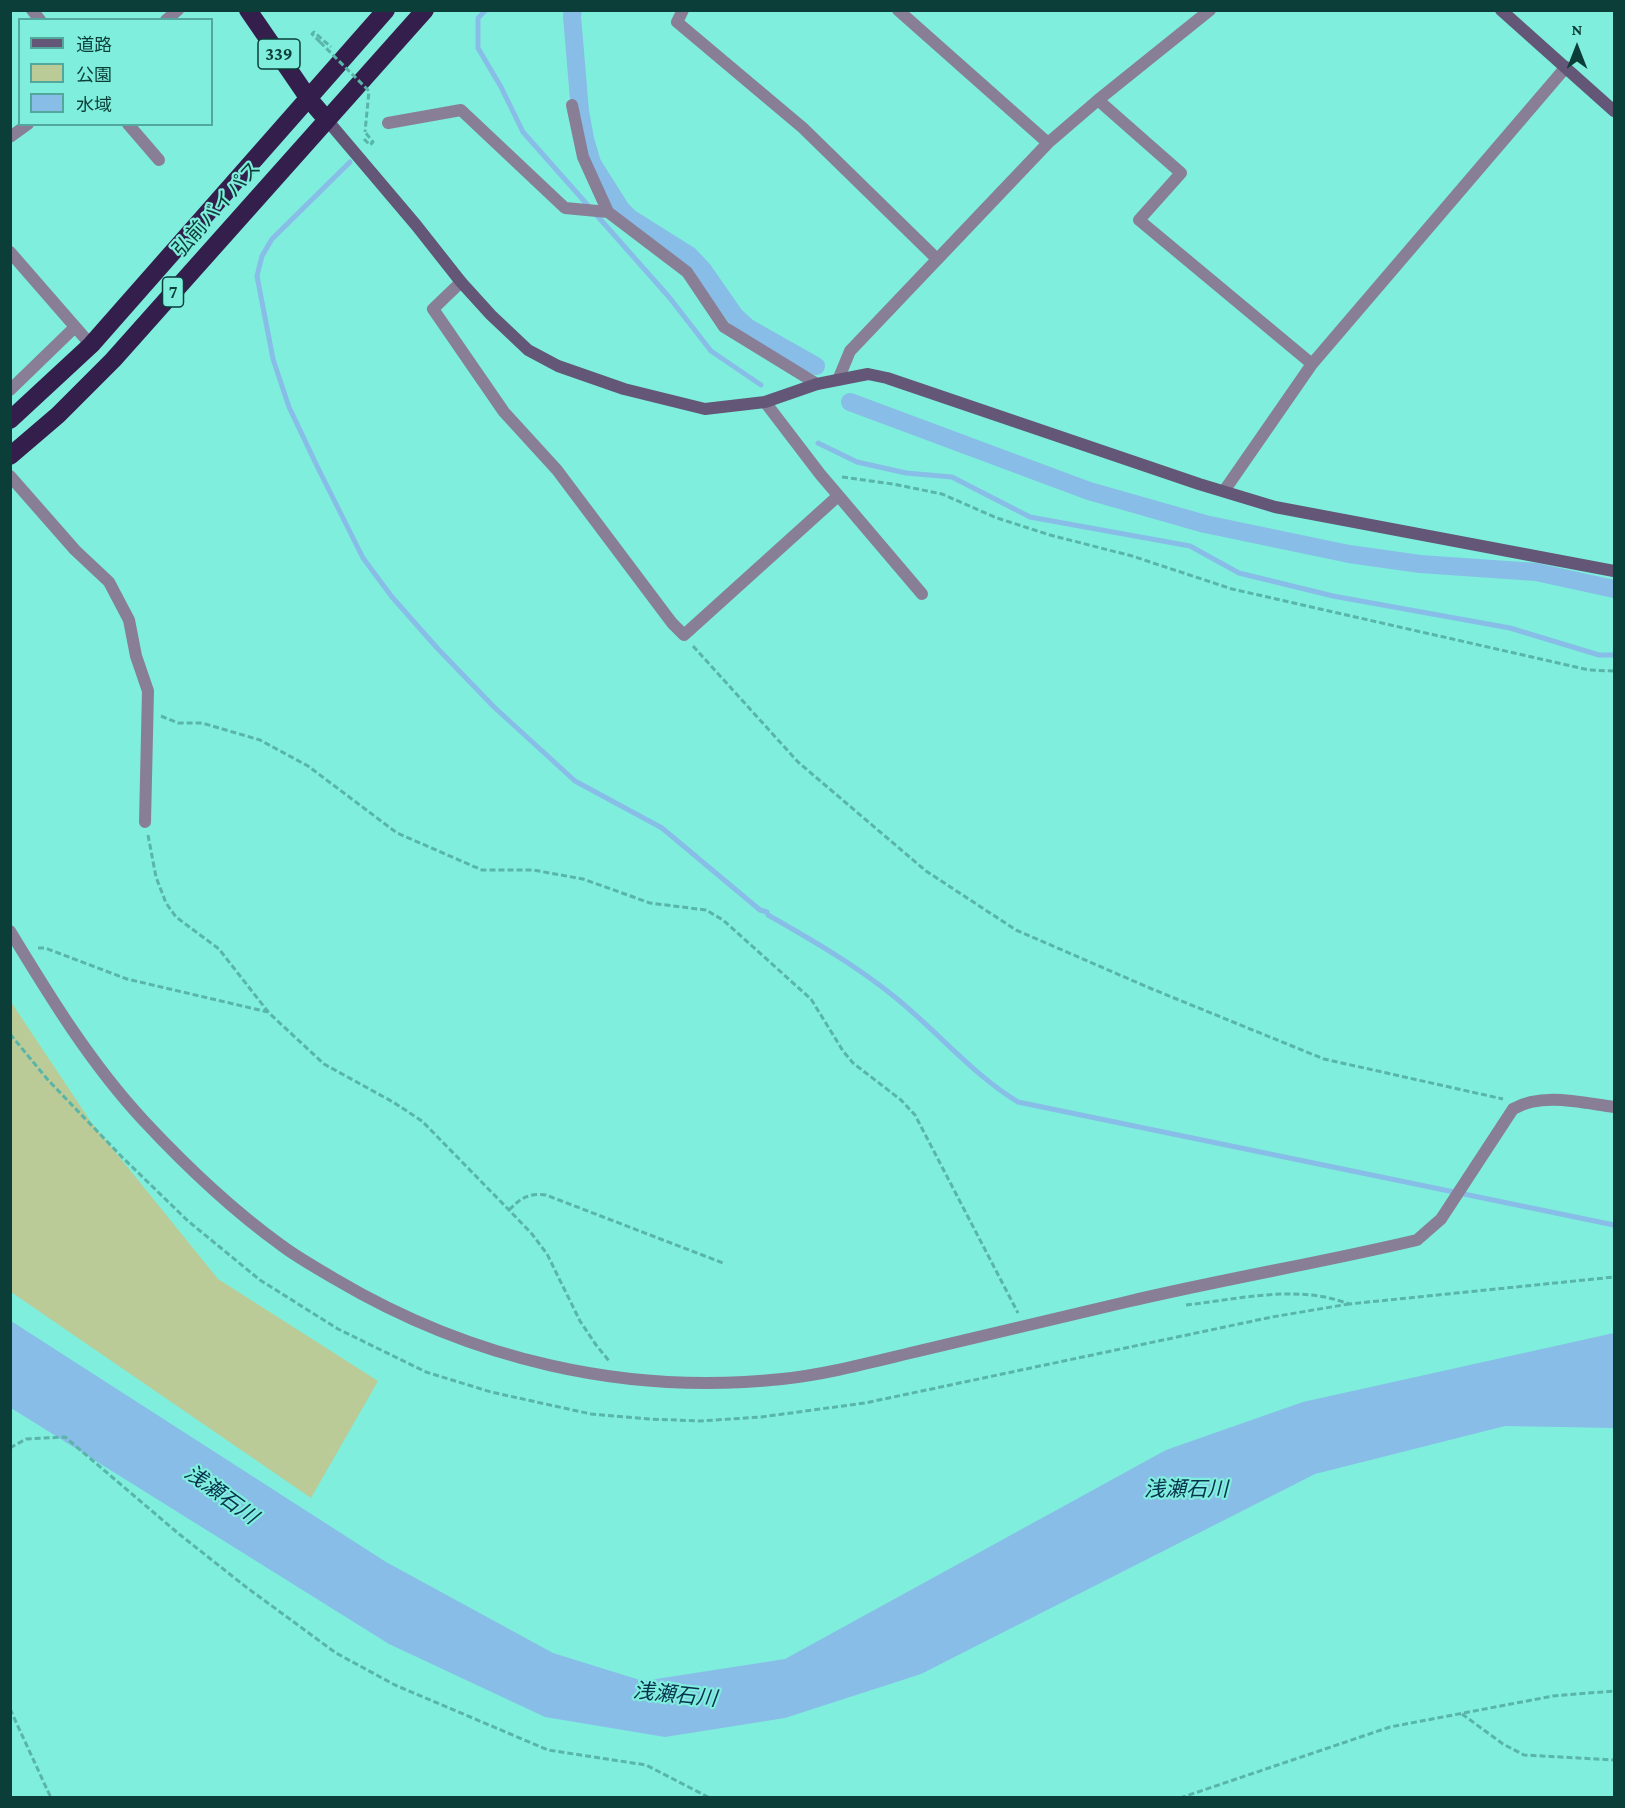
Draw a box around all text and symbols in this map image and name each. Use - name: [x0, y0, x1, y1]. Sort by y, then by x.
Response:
- legend: [18, 18, 213, 126]
- north arrow: [1547, 18, 1607, 78]
- text: N: [1572, 21, 1582, 38]
- text: 道路: [76, 35, 112, 55]
- road number: 339: [258, 39, 300, 69]
- text: 公園: [76, 65, 112, 85]
- text: 水域: [76, 95, 112, 115]
- street label: 弘前バイパス: [168, 156, 266, 262]
- road number: 7: [162, 277, 184, 307]
- water label: 浅瀬石川: [180, 1460, 262, 1530]
- water label: 浅瀬石川: [1144, 1477, 1228, 1503]
- water label: 浅瀬石川: [632, 1678, 718, 1712]

